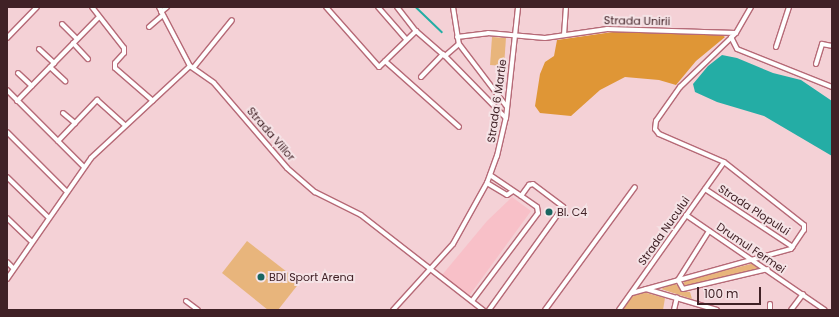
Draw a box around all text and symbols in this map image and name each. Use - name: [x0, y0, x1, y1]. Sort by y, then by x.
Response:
- street label: Strada Unirii: [604, 14, 670, 28]
- street label: Strada 6 Martie: [485, 58, 509, 144]
- street label: Strada Viilor: [244, 105, 298, 163]
- street label: Strada Plopului: [716, 182, 792, 238]
- street label: Strada Nucului: [635, 194, 693, 268]
- place label: Bl. C4: [557, 205, 587, 219]
- marker: Bl. C4: [544, 207, 554, 217]
- street label: Drumul Fermei: [714, 220, 788, 276]
- place label: BDI Sport Arena: [269, 270, 354, 284]
- marker: BDI Sport Arena: [256, 272, 266, 282]
- scale bar: [699, 279, 763, 305]
- text: 100 m: [704, 285, 738, 302]

